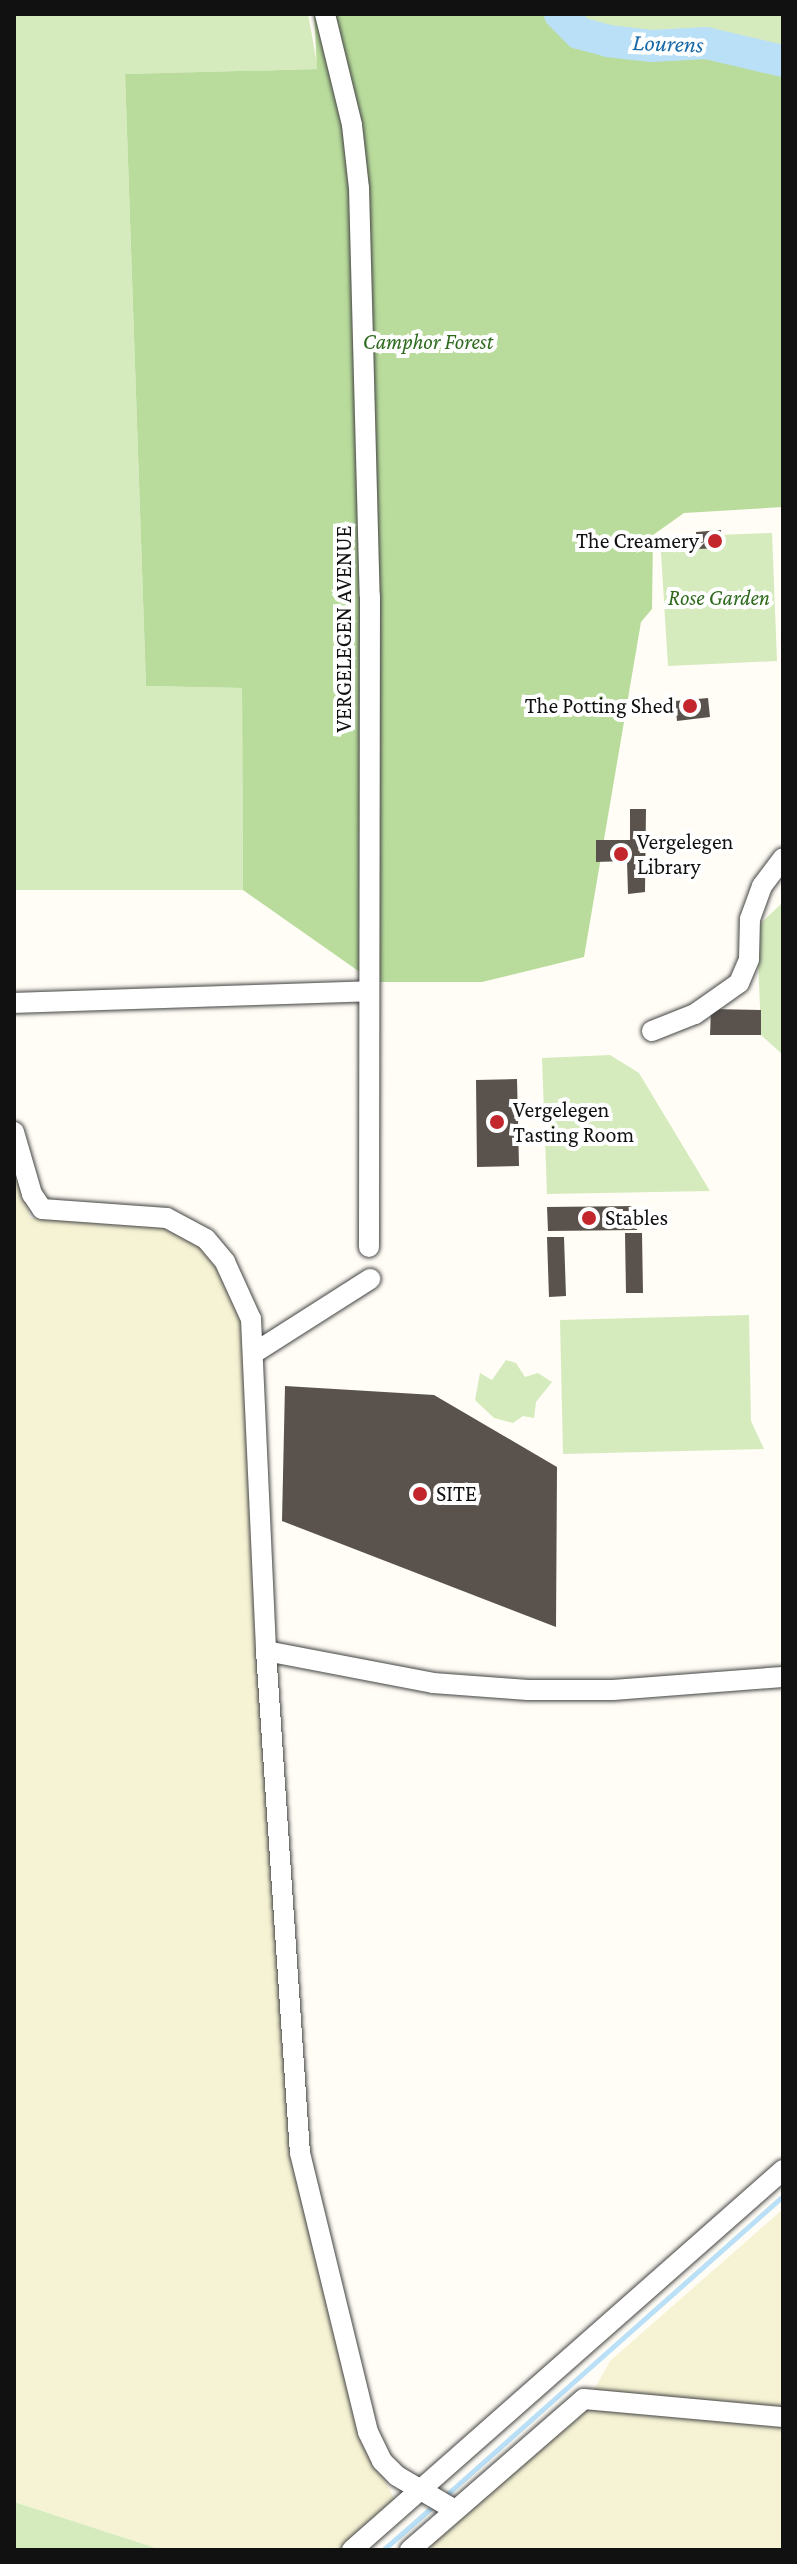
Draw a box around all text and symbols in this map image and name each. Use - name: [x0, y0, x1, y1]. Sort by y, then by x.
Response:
- water label: Lourens: [632, 27, 704, 59]
- park label: Camphor Forest: [363, 329, 493, 355]
- street label: VERGELEGEN AVENUE: [331, 526, 357, 732]
- place label: The Creamery: [576, 528, 699, 554]
- marker: The Creamery: [706, 532, 724, 550]
- park label: Rose Garden: [668, 585, 770, 611]
- place label: The Potting Shed: [525, 693, 674, 719]
- marker: The Potting Shed: [681, 697, 699, 715]
- place label: Vergelegen Library: [637, 828, 733, 880]
- marker: Vergelegen Library: [612, 845, 630, 863]
- place label: Vergelegen Tasting Room: [513, 1096, 634, 1148]
- marker: Vergelegen Tasting Room: [488, 1113, 506, 1131]
- place label: Stables: [605, 1205, 668, 1231]
- marker: Stables: [580, 1209, 598, 1227]
- place label: SITE: [436, 1481, 477, 1507]
- marker: SITE: [411, 1485, 429, 1503]

